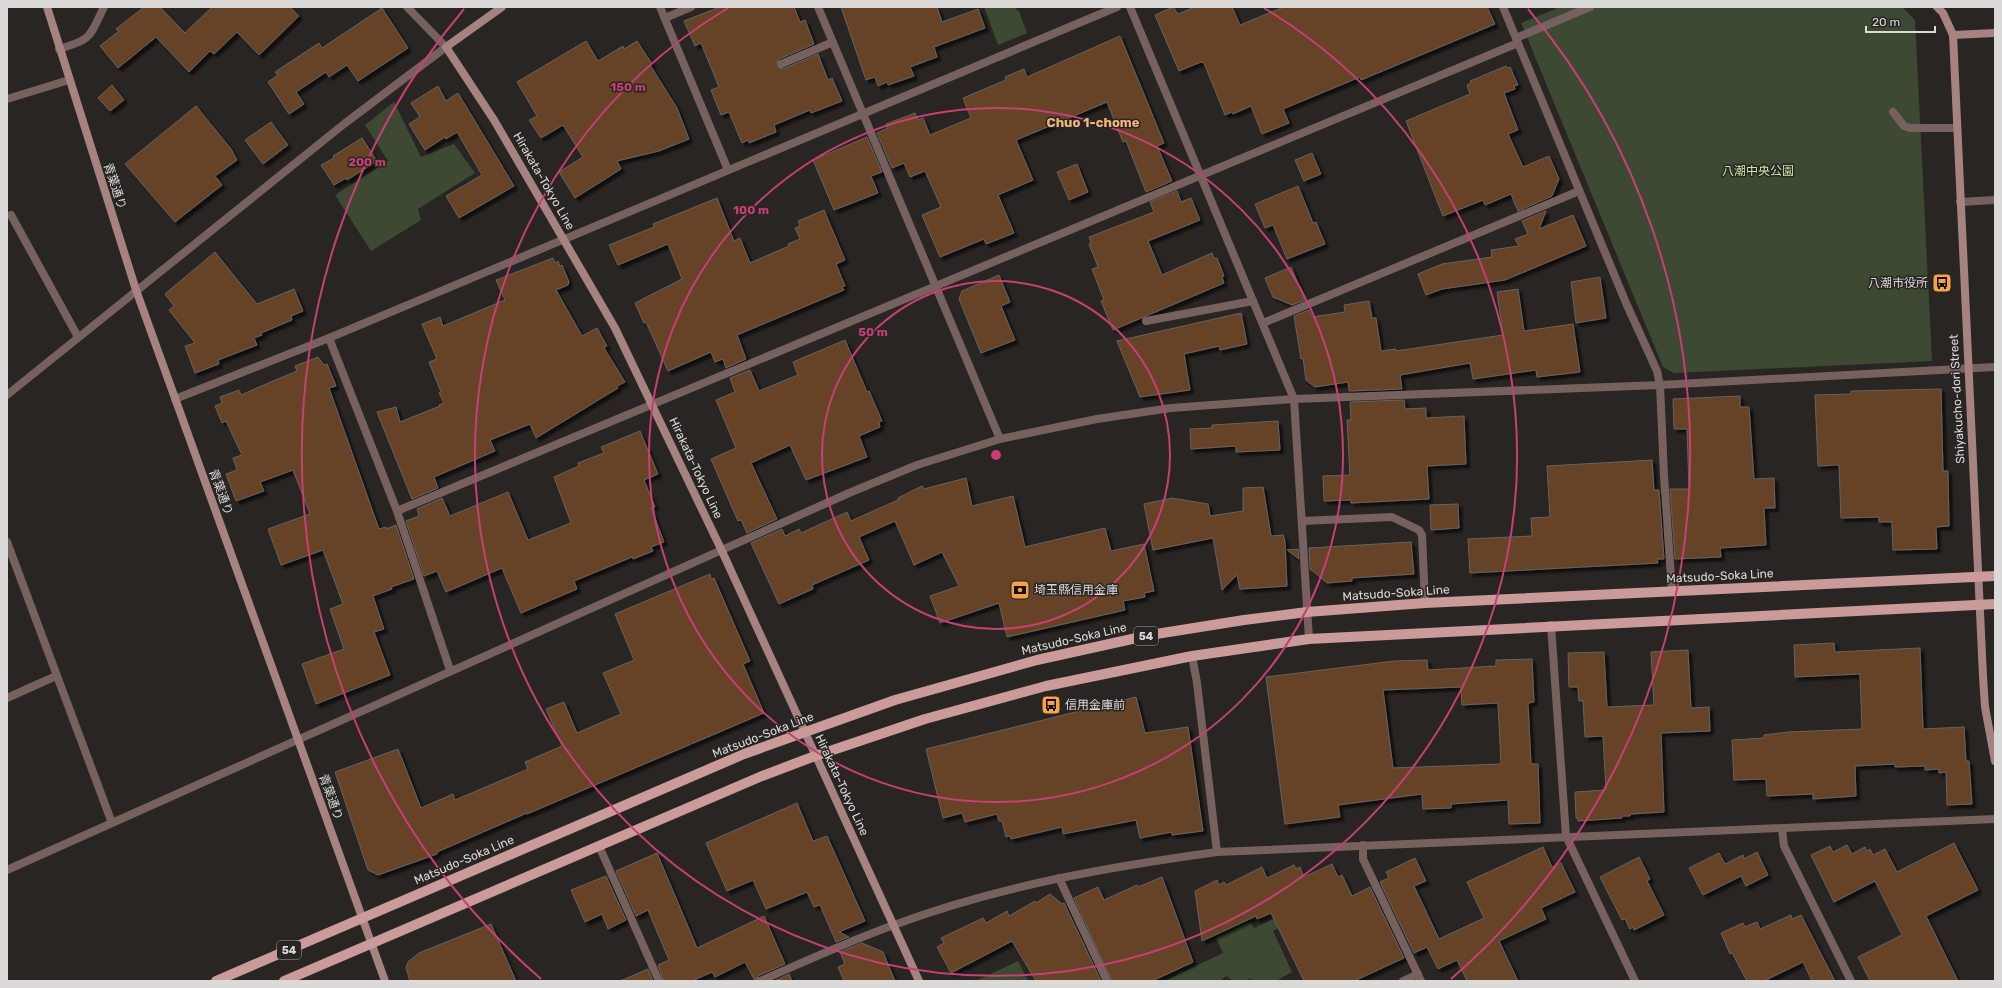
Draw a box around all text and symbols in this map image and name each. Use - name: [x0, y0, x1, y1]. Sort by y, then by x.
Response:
- scale bar: [1866, 8, 1935, 34]
- text: 20 m: [1872, 15, 1900, 29]
- text: 150 m: [610, 80, 646, 94]
- district label: Chuo 1-chome: [1047, 115, 1140, 130]
- street label: Hirakata-Tokyo Line: [510, 130, 578, 233]
- text: 200 m: [348, 155, 386, 169]
- street label: 青葉通り: [101, 161, 129, 211]
- park label: 八潮中央公園: [1722, 164, 1794, 178]
- text: 100 m: [733, 203, 769, 217]
- bus stop icon: 八潮市役所: [1931, 272, 1953, 294]
- place label: 八潮市役所: [1868, 276, 1928, 290]
- text: 50 m: [858, 325, 888, 339]
- street label: Shiyakucho-dori Street: [1947, 333, 1967, 464]
- street label: Hirakata-Tokyo Line: [666, 415, 726, 521]
- centre of rings: [989, 448, 1003, 462]
- street label: 青葉通り: [206, 467, 236, 517]
- street label: Matsudo-Soka Line: [1666, 566, 1774, 586]
- bank icon: 埼玉縣信用金庫: [1009, 579, 1031, 601]
- street label: Matsudo-Soka Line: [1342, 582, 1450, 604]
- place label: 埼玉縣信用金庫: [1034, 583, 1118, 597]
- street label: Matsudo-Soka Line: [1020, 620, 1128, 658]
- road number: 54: [1134, 627, 1158, 645]
- bus stop icon: 信用金庫前: [1040, 694, 1062, 716]
- place label: 信用金庫前: [1065, 698, 1125, 712]
- street label: Matsudo-Soka Line: [710, 709, 816, 761]
- street label: Hirakata-Tokyo Line: [812, 732, 872, 838]
- street label: 青葉通り: [316, 772, 346, 822]
- street label: Matsudo-Soka Line: [412, 832, 516, 887]
- road number: 54: [277, 941, 301, 959]

